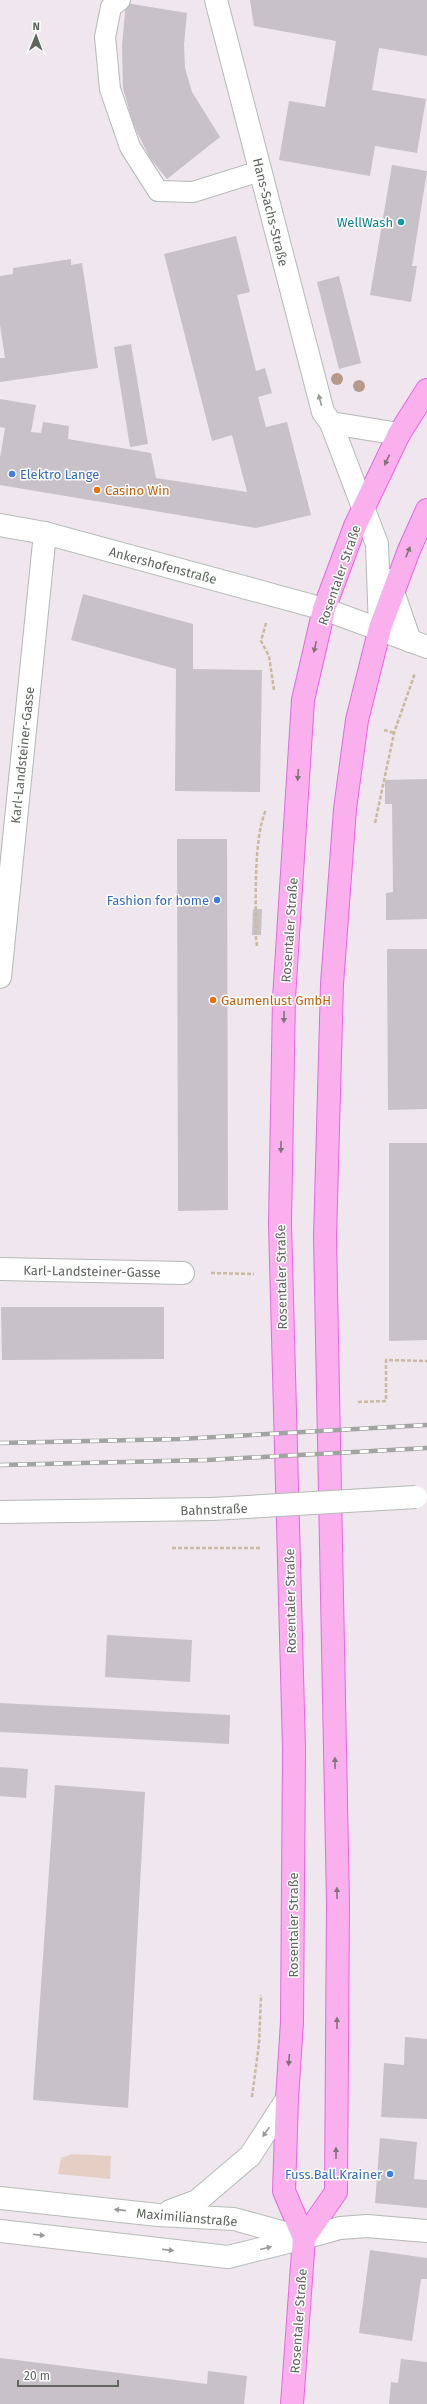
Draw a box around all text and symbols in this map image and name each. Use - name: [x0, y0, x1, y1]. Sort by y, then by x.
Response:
- north arrow: [16, 16, 56, 56]
- text: N: [32, 20, 40, 33]
- street label: Hans-Sachs-Straße: [250, 156, 291, 268]
- place label: WellWash: [337, 215, 393, 230]
- marker: WellWash: [396, 217, 406, 227]
- one-way arrow: [317, 394, 323, 406]
- one-way arrow: [384, 455, 390, 466]
- place label: Elektro Lange: [20, 467, 99, 482]
- marker: Elektro Lange: [7, 469, 17, 479]
- place label: Casino Win: [105, 483, 170, 498]
- marker: Casino Win: [92, 485, 102, 495]
- street label: Rosentaler Straße: [315, 523, 364, 627]
- street label: Ankershofenstraße: [107, 544, 218, 587]
- one-way arrow: [405, 546, 411, 557]
- one-way arrow: [312, 641, 318, 653]
- street label: Karl-Landsteiner-Gasse: [8, 686, 37, 824]
- one-way arrow: [295, 769, 302, 781]
- street label: Rosentaler Straße: [278, 877, 301, 983]
- place label: Fashion for home: [107, 893, 209, 908]
- marker: Fashion for home: [212, 895, 222, 905]
- place label: Gaumenlust GmbH: [221, 993, 331, 1008]
- marker: Gaumenlust GmbH: [208, 995, 218, 1005]
- one-way arrow: [281, 1011, 287, 1024]
- one-way arrow: [278, 1141, 285, 1153]
- street label: Rosentaler Straße: [273, 1224, 290, 1330]
- street label: Karl-Landsteiner-Gasse: [23, 1263, 161, 1280]
- street label: Bahnstraße: [180, 1501, 248, 1518]
- street label: Rosentaler Straße: [282, 1548, 299, 1654]
- one-way arrow: [332, 1756, 338, 1769]
- street label: Rosentaler Straße: [286, 1872, 301, 1978]
- one-way arrow: [334, 1887, 341, 1899]
- one-way arrow: [334, 2016, 340, 2029]
- one-way arrow: [286, 2054, 293, 2066]
- one-way arrow: [262, 2127, 270, 2137]
- one-way arrow: [333, 2146, 339, 2159]
- place label: Fuss.Ball.Krainer: [285, 2167, 382, 2182]
- marker: Fuss.Ball.Krainer: [385, 2169, 395, 2179]
- street label: Maximilianstraße: [136, 2206, 238, 2229]
- one-way arrow: [114, 2207, 126, 2214]
- one-way arrow: [33, 2232, 45, 2238]
- one-way arrow: [260, 2245, 272, 2251]
- one-way arrow: [162, 2247, 174, 2253]
- street label: Rosentaler Straße: [287, 2268, 310, 2374]
- scale bar: [18, 2362, 118, 2388]
- text: 20 m: [24, 2369, 50, 2383]

